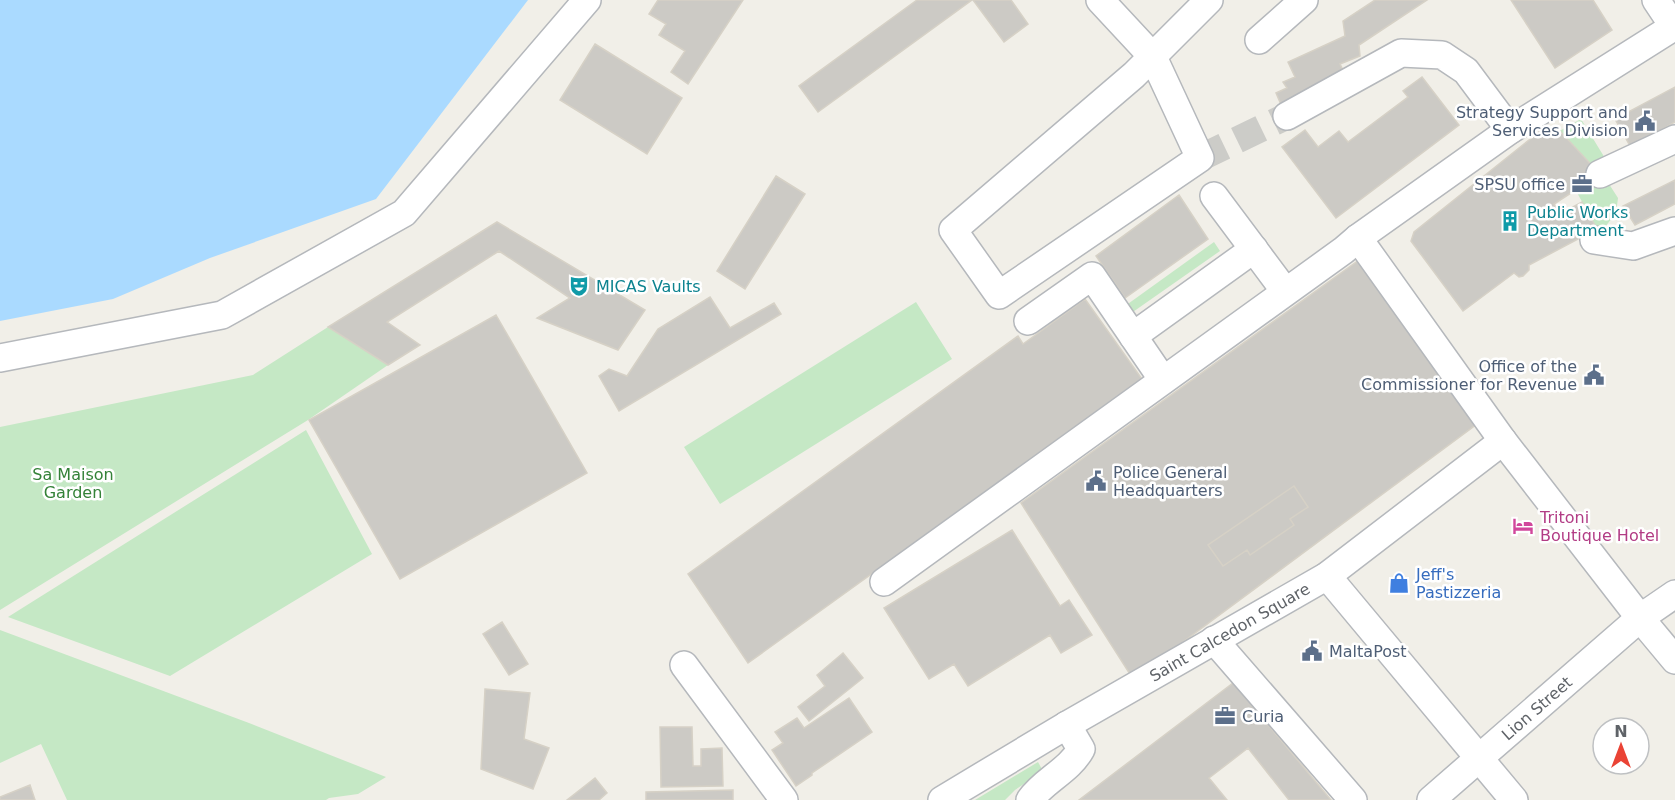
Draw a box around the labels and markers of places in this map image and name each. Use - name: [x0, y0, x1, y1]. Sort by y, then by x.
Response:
- place label: Strategy Support and Services Division: [1456, 103, 1628, 140]
- public building icon: Strategy Support and Services Division: [1633, 109, 1657, 133]
- office icon: SPSU office: [1570, 172, 1594, 196]
- place label: SPSU office: [1474, 175, 1565, 194]
- place label: Public Works Department: [1527, 203, 1628, 240]
- building icon: Public Works Department: [1498, 209, 1522, 233]
- theatre icon: MICAS Vaults: [567, 274, 591, 298]
- place label: MICAS Vaults: [596, 277, 701, 296]
- place label: Office of the Commissioner for Revenue: [1361, 357, 1577, 394]
- public building icon: Office of the Commissioner for Revenue: [1582, 363, 1606, 387]
- place label: Police General Headquarters: [1113, 463, 1228, 500]
- public building icon: Police General Headquarters: [1084, 469, 1108, 493]
- place label: Tritoni Boutique Hotel: [1539, 508, 1659, 545]
- hotel icon: Tritoni Boutique Hotel: [1511, 514, 1535, 538]
- place label: Jeff's Pastizzeria: [1415, 565, 1501, 602]
- shop icon: Jeff's Pastizzeria: [1387, 571, 1411, 595]
- public building icon: MaltaPost: [1300, 639, 1324, 663]
- place label: MaltaPost: [1329, 642, 1407, 661]
- office icon: Curia: [1213, 704, 1237, 728]
- place label: Curia: [1242, 707, 1284, 726]

